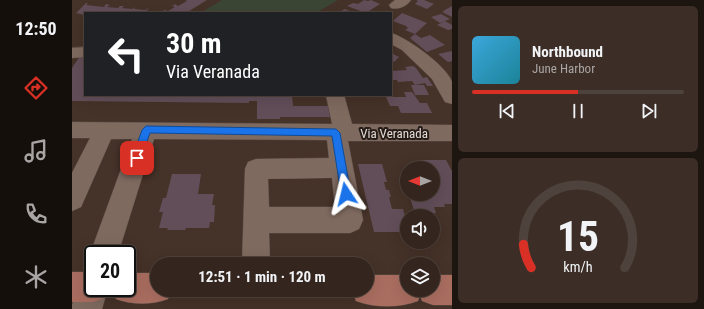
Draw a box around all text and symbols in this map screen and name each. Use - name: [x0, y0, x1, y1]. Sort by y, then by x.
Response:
- text: 12:50: [15, 18, 57, 39]
- text: 30 m: [166, 27, 222, 60]
- icon: left: [100, 28, 152, 80]
- text: Northbound: [532, 43, 603, 61]
- text: Via Veranada: [166, 61, 260, 82]
- text: June Harbor: [532, 61, 595, 76]
- icon: directions: [22, 74, 50, 102]
- icon: previous: [496, 100, 518, 122]
- icon: pause: [567, 100, 589, 122]
- icon: next: [638, 100, 660, 122]
- street label: Via Veranada: [360, 126, 428, 141]
- icon: music: [22, 137, 50, 165]
- pin: [120, 141, 154, 175]
- icon: arrive: [126, 147, 148, 169]
- north arrow: [400, 161, 440, 201]
- map controls: [400, 161, 440, 297]
- position arrow: [325, 173, 367, 215]
- icon: phone: [22, 200, 50, 228]
- button: sound: [400, 209, 440, 249]
- text: 15: [557, 212, 599, 261]
- speed limit sign: 20: [84, 245, 136, 297]
- button: layers: [400, 257, 440, 297]
- text: km/h: [563, 259, 593, 275]
- icon: climate: [22, 263, 50, 291]
- text: 12:51 · 1 min · 120 m: [198, 268, 326, 286]

